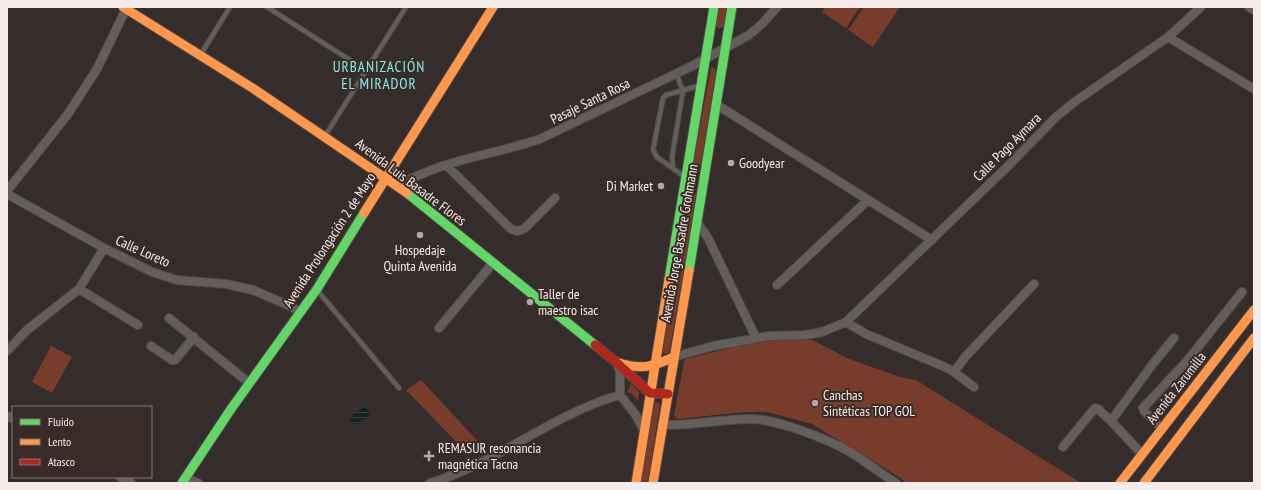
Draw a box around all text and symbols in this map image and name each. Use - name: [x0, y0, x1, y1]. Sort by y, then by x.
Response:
- district label: URBANIZACIÓN EL MIRADOR: [333, 57, 425, 93]
- street label: Pasaje Santa Rosa: [547, 74, 633, 128]
- street label: Calle Pago Aymara: [969, 109, 1045, 185]
- street label: Avenida Luis Basadre Flores: [352, 134, 470, 230]
- place label: Goodyear: [739, 154, 785, 172]
- marker: Goodyear: [726, 158, 736, 168]
- street label: Avenida Jorge Basadre Grohmann: [656, 162, 702, 324]
- street label: Avenida Prolongación 2 de Mayo: [279, 169, 379, 311]
- place label: Di Market: [606, 177, 653, 195]
- marker: Di Market: [656, 181, 666, 191]
- marker: Hospedaje Quinta Avenida: [415, 230, 425, 240]
- street label: Calle Loreto: [113, 231, 173, 271]
- place label: Hospedaje Quinta Avenida: [383, 241, 457, 275]
- place label: Taller de maestro isac: [538, 285, 598, 319]
- marker: Taller de maestro isac: [525, 297, 535, 307]
- street label: Avenida Zarumilla: [1142, 348, 1210, 428]
- place label: Canchas Sintéticas TOP GOL: [823, 386, 915, 420]
- marker: Canchas Sintéticas TOP GOL: [810, 398, 820, 408]
- legend: [12, 406, 152, 478]
- text: Fluido: [48, 414, 74, 429]
- text: Lento: [48, 434, 71, 449]
- place label: REMASUR resonancia magnética Tacna: [438, 439, 541, 473]
- marker: REMASUR resonancia magnética Tacna: [423, 450, 435, 462]
- text: Atasco: [48, 454, 75, 469]

